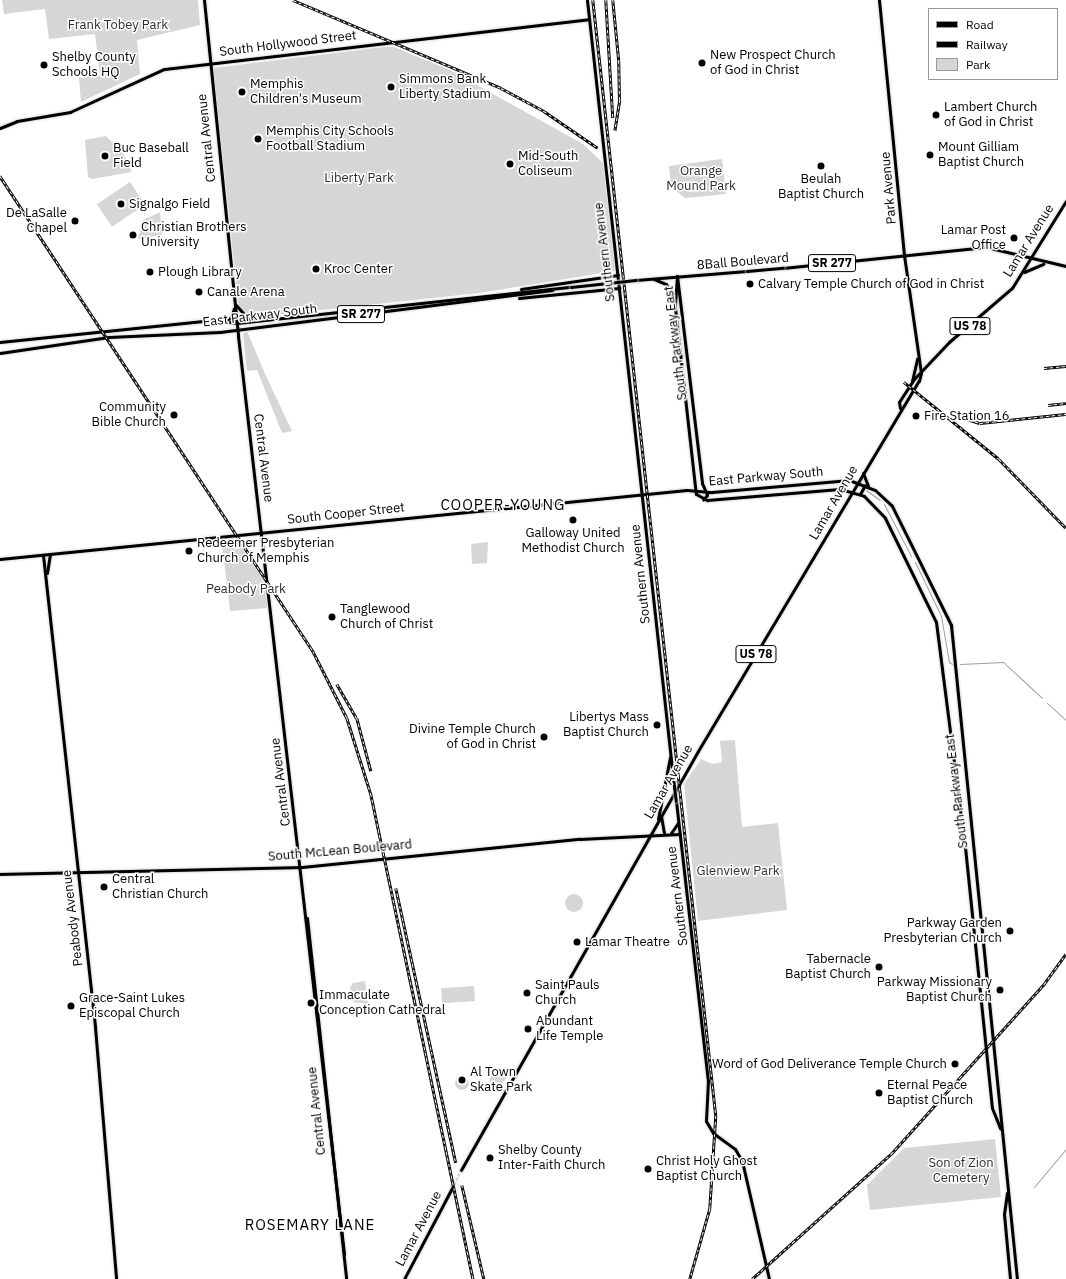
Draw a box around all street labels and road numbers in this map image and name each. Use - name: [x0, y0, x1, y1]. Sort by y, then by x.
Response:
- street label: South Hollywood Street: [219, 28, 357, 60]
- street label: Central Avenue: [195, 93, 219, 183]
- street label: Park Avenue: [878, 151, 900, 225]
- street label: Southern Avenue: [591, 201, 619, 303]
- street label: Lamar Avenue: [1000, 202, 1058, 280]
- street label: 8Ball Boulevard: [696, 250, 790, 274]
- road number: SR 277: [807, 253, 857, 273]
- street label: South Parkway East: [661, 285, 691, 401]
- street label: East Parkway South: [202, 301, 318, 331]
- road number: SR 277: [336, 304, 386, 324]
- road number: US 78: [949, 316, 991, 336]
- street label: Central Avenue: [250, 413, 276, 503]
- street label: Lamar Avenue: [807, 463, 861, 543]
- street label: East Parkway South: [708, 464, 824, 490]
- street label: South Cooper Street: [286, 500, 406, 528]
- street label: Southern Avenue: [628, 523, 654, 625]
- road number: US 78: [735, 644, 777, 664]
- street label: South Parkway East: [942, 733, 972, 849]
- street label: Central Avenue: [268, 737, 294, 827]
- street label: Lamar Avenue: [642, 742, 696, 822]
- street label: South McLean Boulevard: [267, 837, 413, 865]
- street label: Southern Avenue: [664, 845, 692, 947]
- street label: Peabody Avenue: [59, 869, 87, 967]
- street label: Central Avenue: [305, 1066, 329, 1156]
- street label: Lamar Avenue: [393, 1189, 445, 1269]

